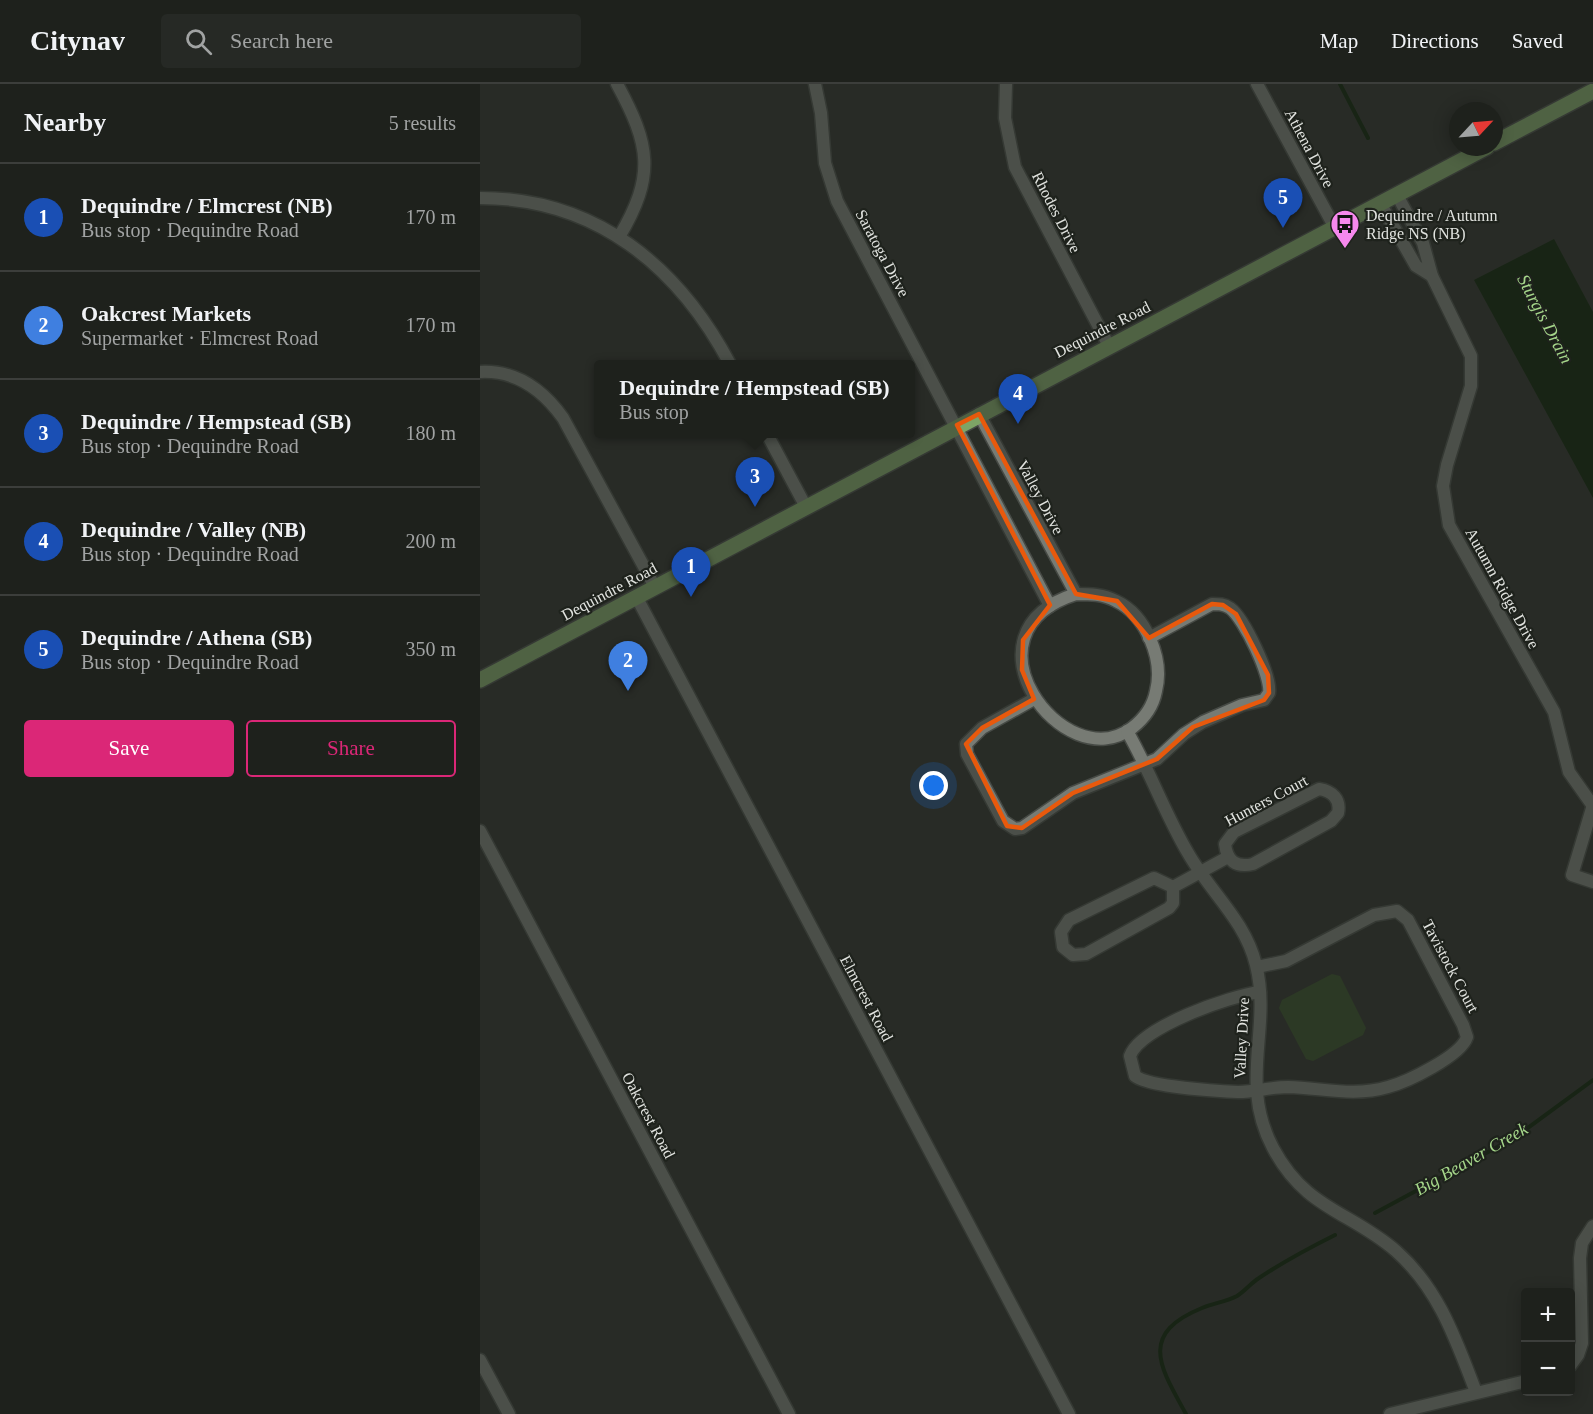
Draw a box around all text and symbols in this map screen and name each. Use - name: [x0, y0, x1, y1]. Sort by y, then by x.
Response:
- search box: [161, 14, 581, 68]
- text: Citynav: [30, 25, 125, 56]
- icon: search: [182, 25, 215, 58]
- text: Search here: [230, 28, 333, 53]
- text: Map: [1320, 29, 1358, 53]
- text: Directions: [1391, 29, 1479, 53]
- text: Saved: [1512, 29, 1563, 53]
- north arrow: [1449, 102, 1503, 156]
- street label: Athena Drive: [1282, 106, 1337, 190]
- text: Nearby: [24, 108, 106, 137]
- text: 5 results: [389, 112, 456, 134]
- street label: Rhodes Drive: [1029, 169, 1084, 255]
- pin: 5: [1264, 178, 1302, 228]
- text: Dequindre / Elmcrest (NB): [81, 193, 333, 218]
- text: 1: [39, 206, 49, 228]
- text: 170 m: [405, 206, 456, 228]
- street label: Saratoga Drive: [852, 207, 913, 300]
- place label: Dequindre / Autumn Ridge NS (NB): [1366, 207, 1498, 243]
- bus stop icon: Dequindre / Autumn Ridge NS (NB): [1329, 208, 1361, 250]
- text: Bus stop · Dequindre Road: [81, 219, 299, 241]
- water label: Sturgis Drain: [1513, 271, 1577, 367]
- street label: Dequindre Road: [1051, 298, 1153, 362]
- text: Oakcrest Markets: [81, 301, 251, 326]
- text: 2: [39, 314, 49, 336]
- text: 170 m: [405, 314, 456, 336]
- text: Supermarket · Elmcrest Road: [81, 327, 318, 349]
- popup: [594, 360, 915, 438]
- pin: 4: [998, 374, 1038, 424]
- text: Dequindre / Hempstead (SB): [619, 375, 890, 400]
- text: Bus stop: [619, 401, 689, 423]
- text: Dequindre / Hempstead (SB): [81, 409, 351, 434]
- text: 3: [39, 422, 49, 444]
- text: 180 m: [405, 422, 456, 444]
- text: Bus stop · Dequindre Road: [81, 435, 299, 457]
- street label: Valley Drive: [1013, 457, 1067, 538]
- pin: 3: [736, 458, 774, 507]
- text: Dequindre / Valley (NB): [81, 517, 306, 542]
- street label: Autumn Ridge Drive: [1462, 525, 1543, 652]
- text: 4: [39, 530, 49, 552]
- text: 200 m: [405, 530, 456, 552]
- text: Bus stop · Dequindre Road: [81, 543, 299, 565]
- pin: 1: [672, 548, 710, 597]
- street label: Dequindre Road: [559, 559, 660, 625]
- text: Dequindre / Athena (SB): [81, 625, 312, 650]
- text: 5: [39, 638, 49, 660]
- text: 350 m: [405, 638, 456, 660]
- pin: 2: [608, 642, 648, 691]
- text: Bus stop · Dequindre Road: [81, 651, 299, 673]
- button: Save: [24, 720, 234, 777]
- button: Share: [246, 720, 456, 777]
- your location: [919, 771, 948, 800]
- street label: Hunters Court: [1222, 771, 1311, 829]
- street label: Tavistock Court: [1419, 917, 1482, 1016]
- street label: Elmcrest Road: [837, 952, 896, 1044]
- street label: Valley Drive: [1231, 997, 1253, 1079]
- street label: Oakcrest Road: [619, 1069, 678, 1161]
- water label: Big Beaver Creek: [1411, 1118, 1532, 1199]
- map controls: [1521, 1288, 1575, 1396]
- button: +: [1521, 1288, 1575, 1342]
- button: −: [1521, 1342, 1575, 1396]

